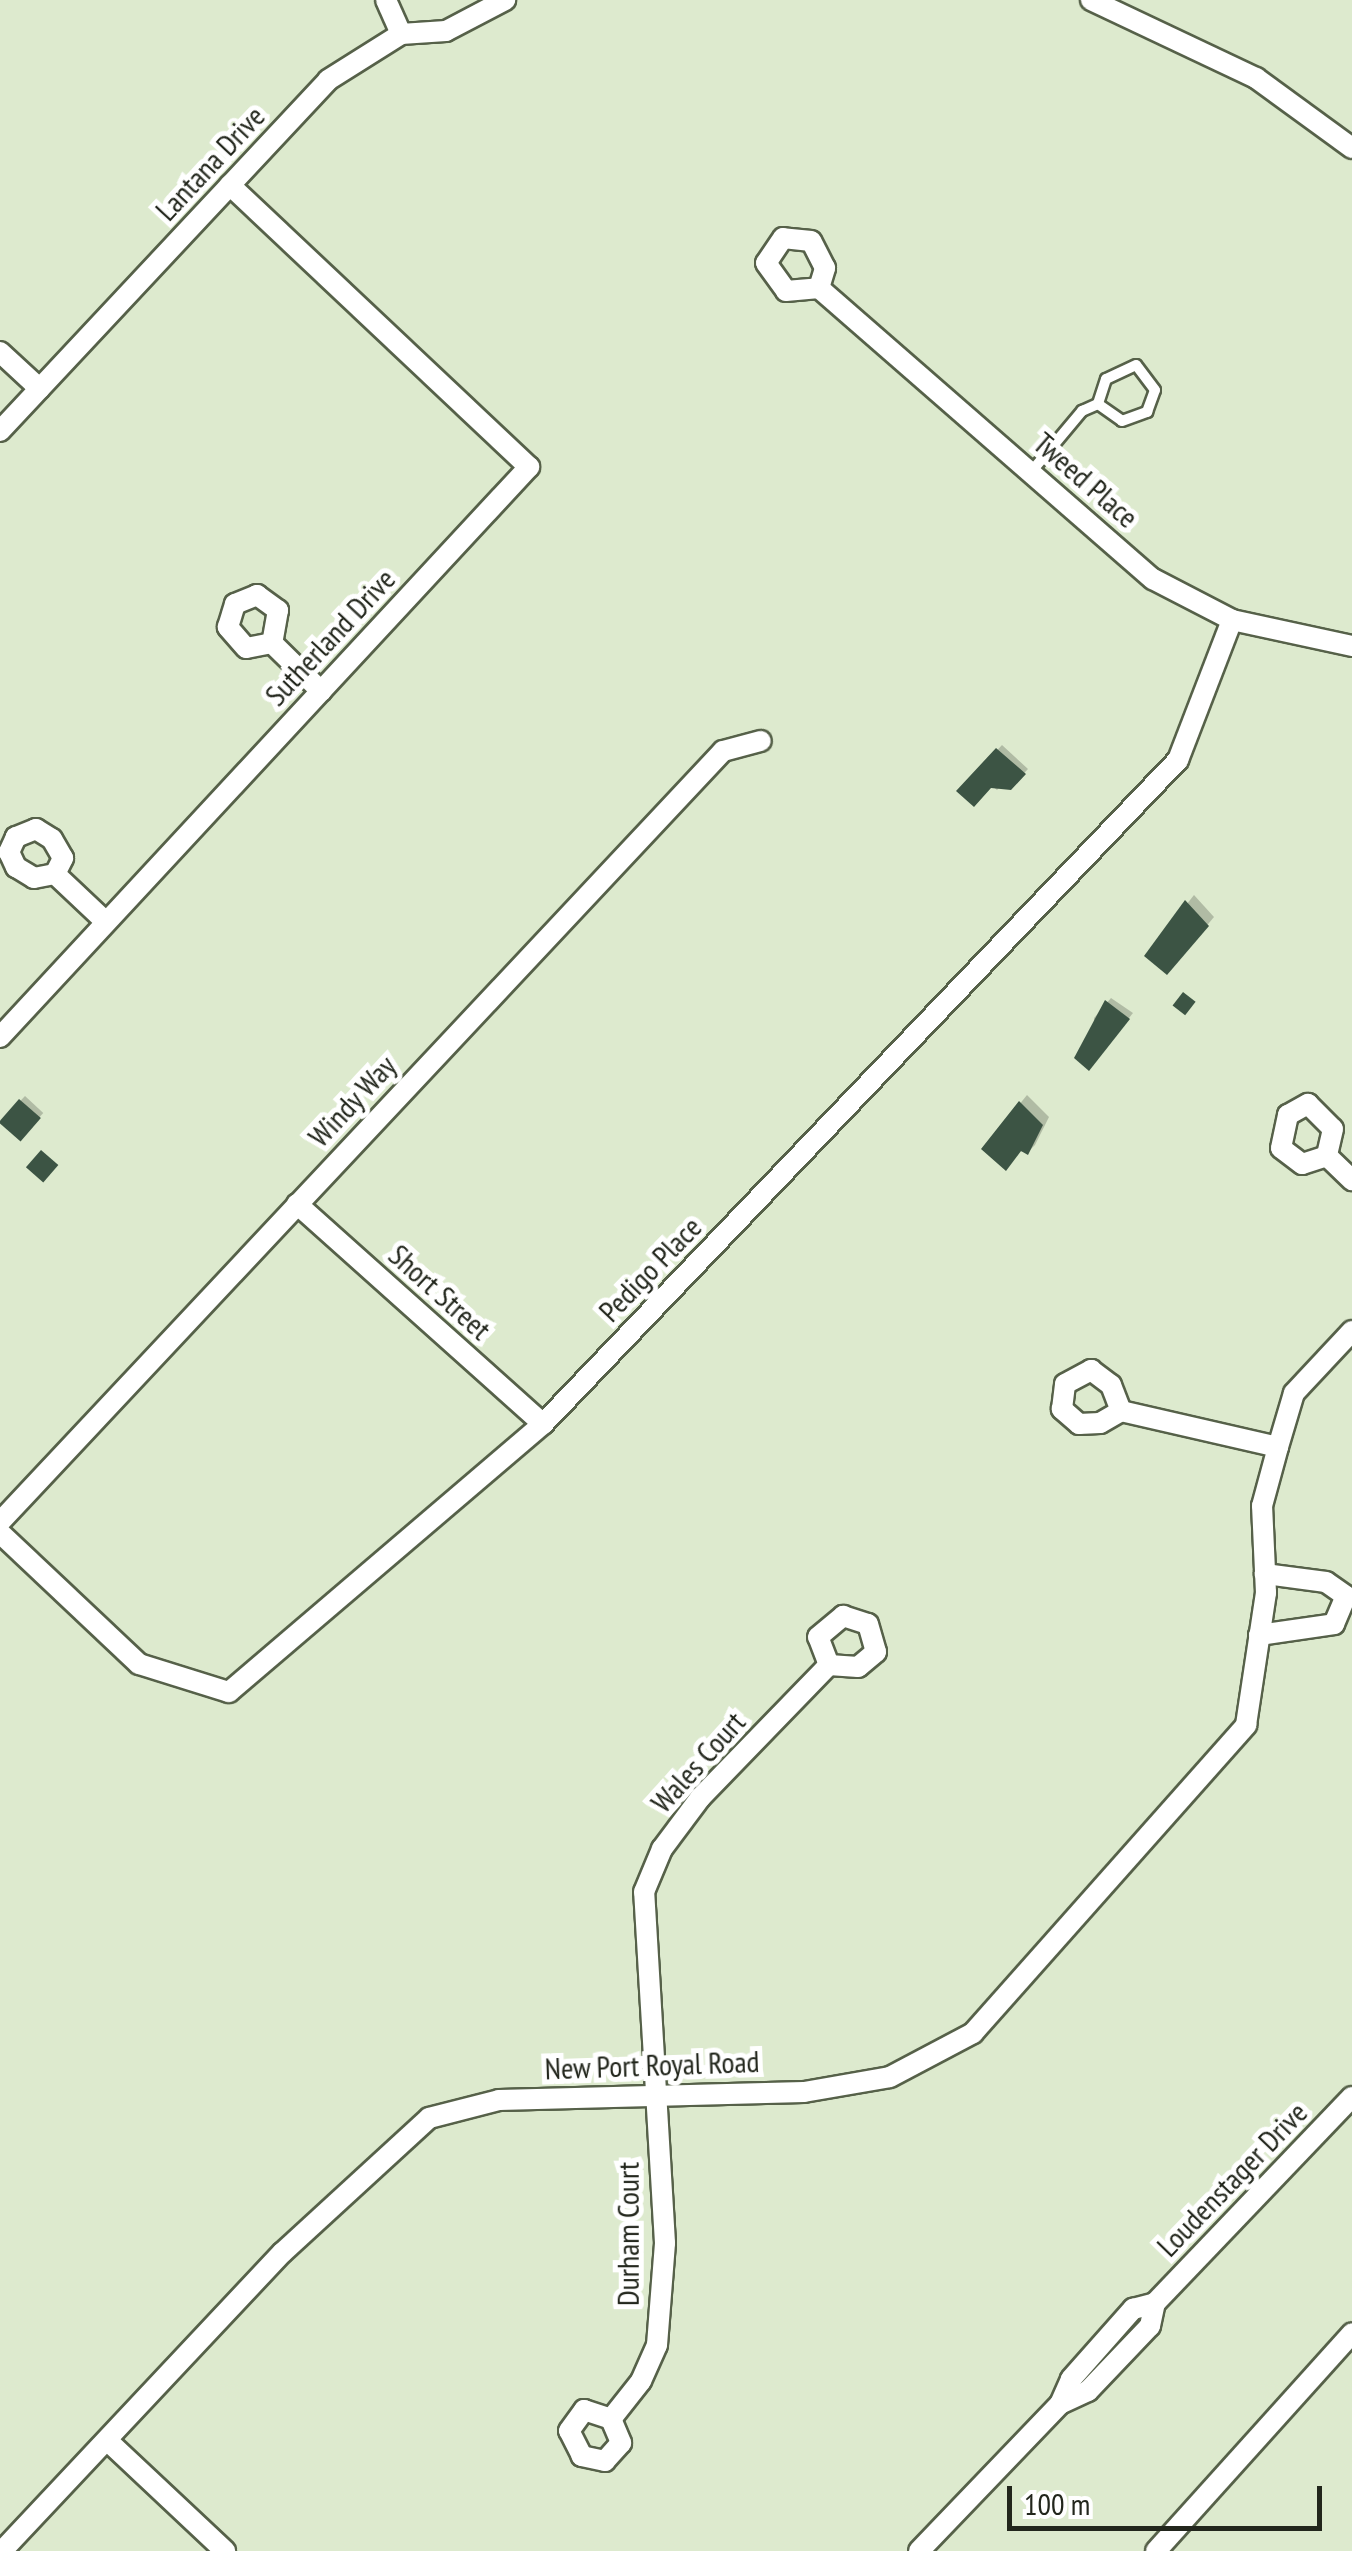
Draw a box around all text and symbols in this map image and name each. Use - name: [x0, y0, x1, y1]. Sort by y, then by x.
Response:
- street label: Lantana Drive: [148, 98, 272, 228]
- street label: Tweed Place: [1026, 425, 1146, 535]
- street label: Sutherland Drive: [258, 561, 402, 713]
- street label: Windy Way: [300, 1047, 404, 1155]
- street label: Pedigo Place: [591, 1209, 709, 1329]
- street label: Short Street: [382, 1237, 498, 1347]
- street label: Wales Court: [643, 1704, 753, 1820]
- street label: New Port Royal Road: [544, 2043, 760, 2087]
- street label: Loudenstager Drive: [1149, 2094, 1315, 2264]
- street label: Durham Court: [610, 2162, 646, 2306]
- scale bar: [1012, 2466, 1327, 2528]
- text: 100 m: [1024, 2484, 1090, 2523]

